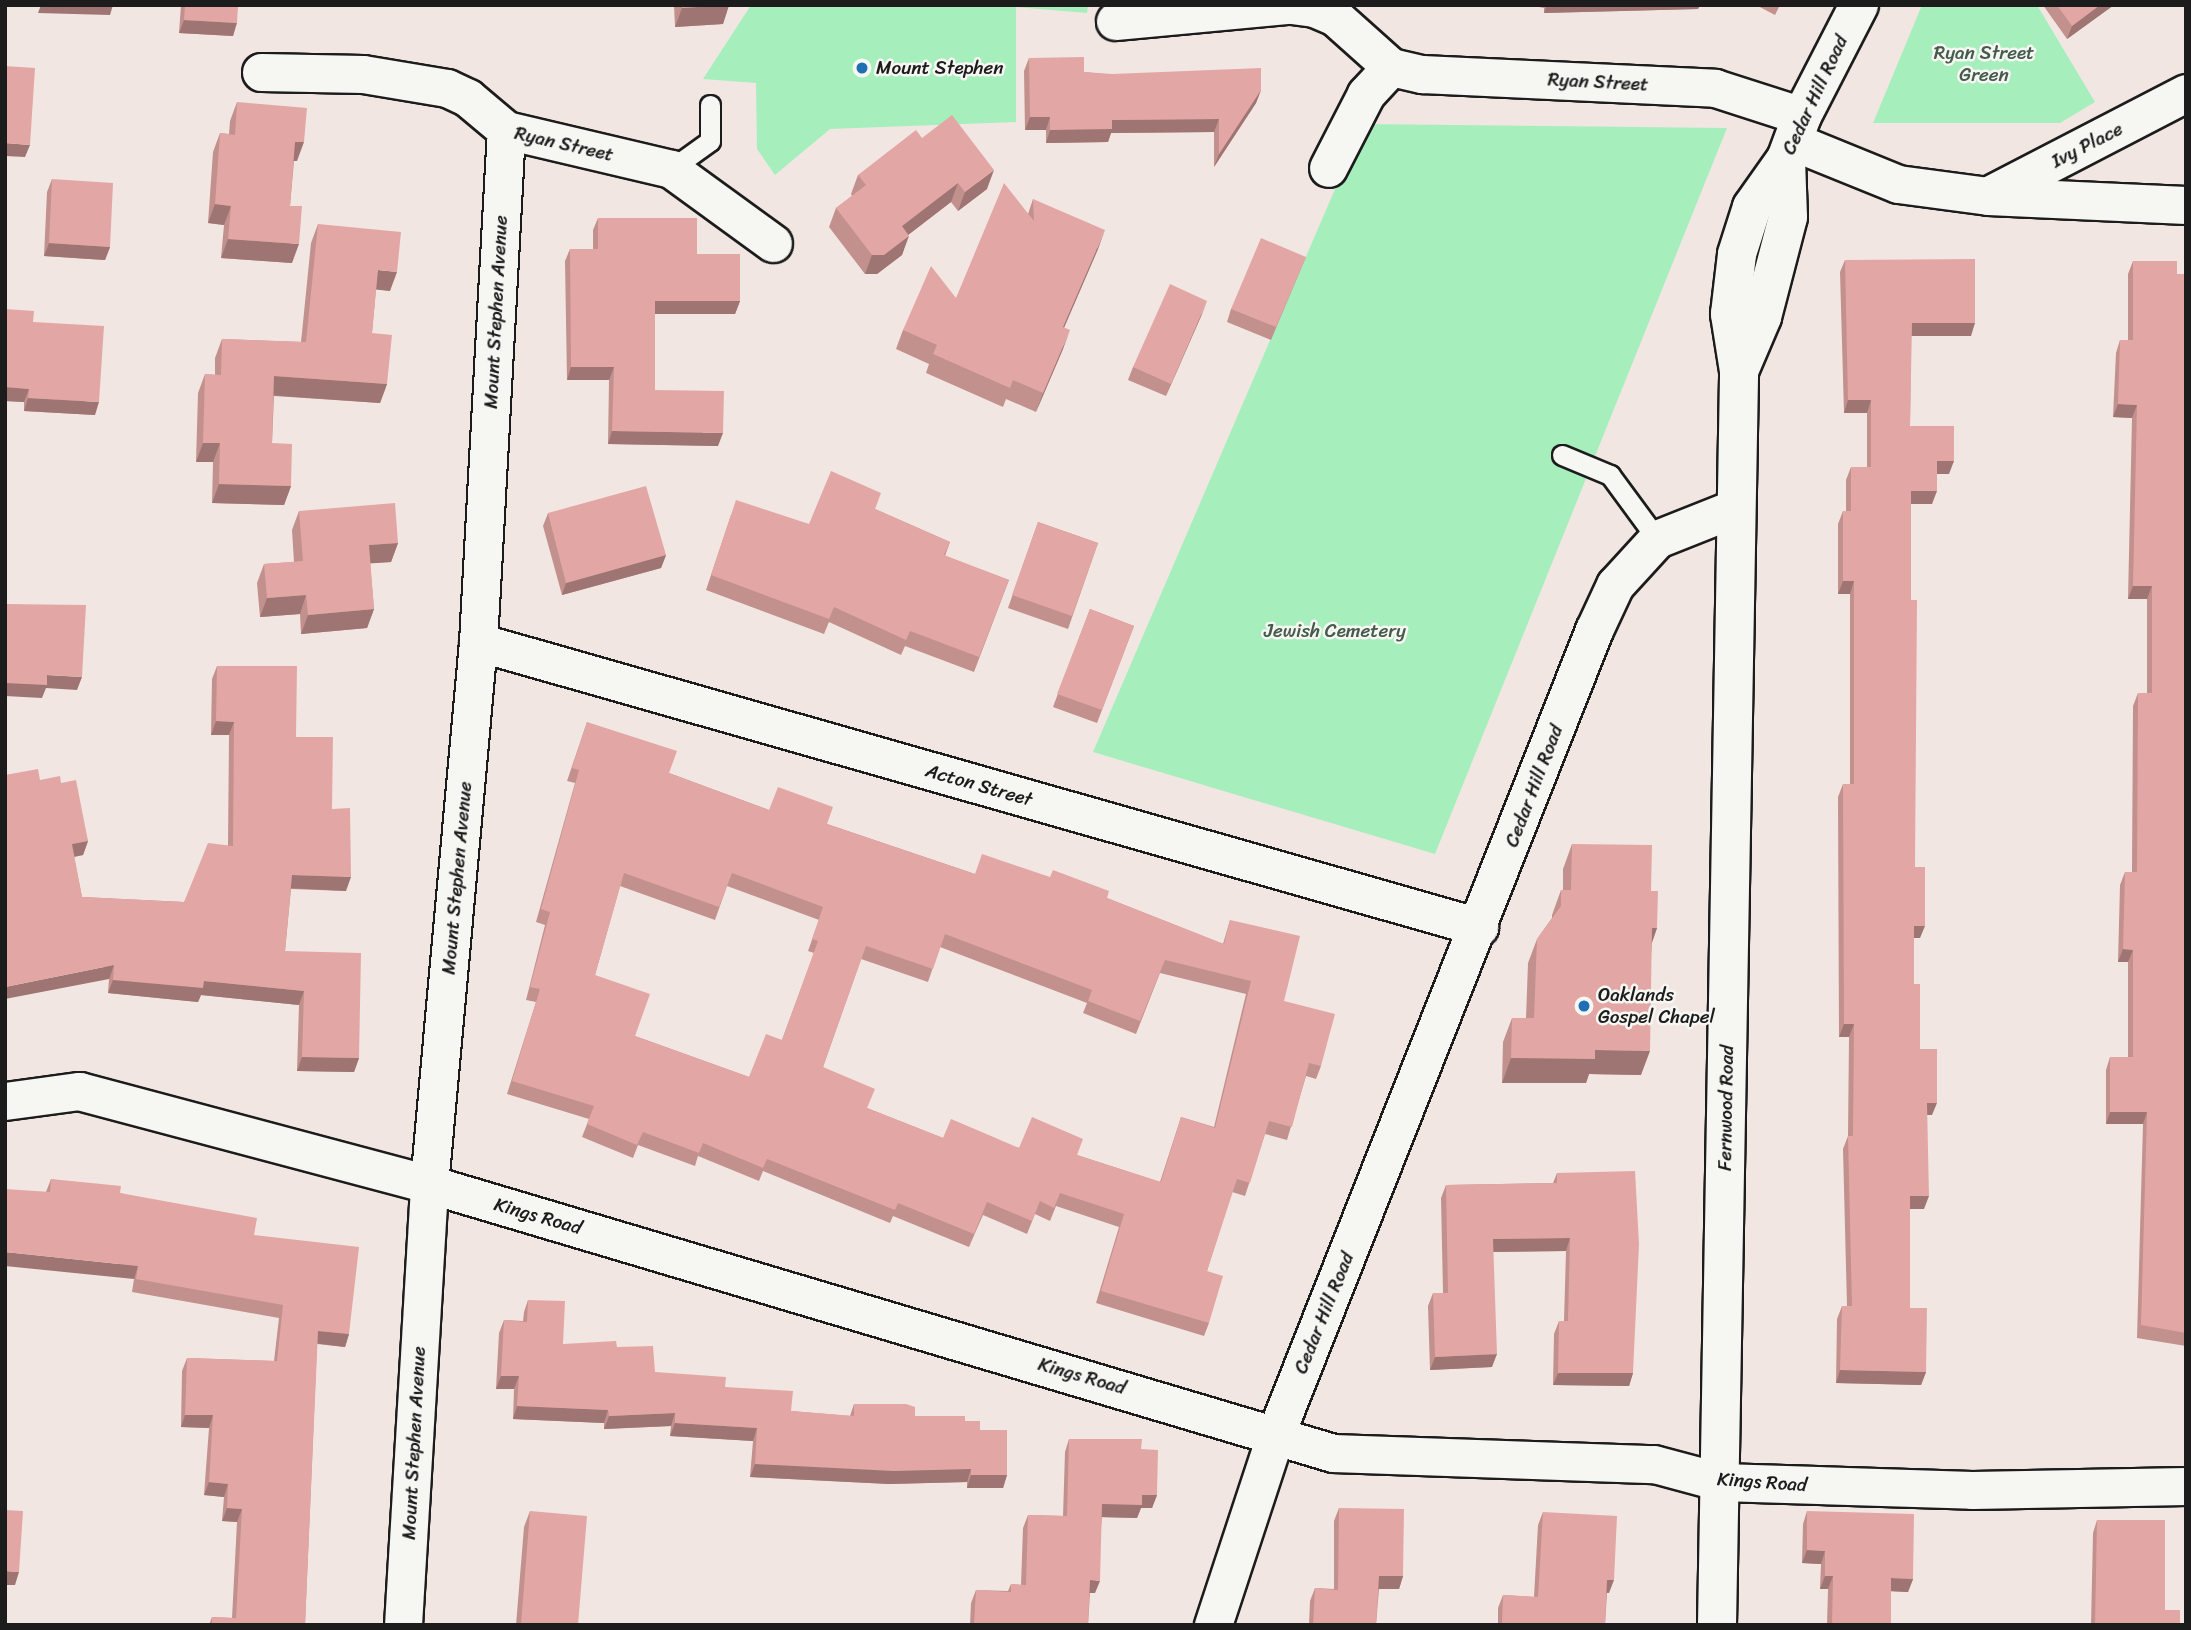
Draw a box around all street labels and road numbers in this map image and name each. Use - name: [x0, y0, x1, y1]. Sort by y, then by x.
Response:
- street label: Cedar Hill Road: [1777, 32, 1853, 158]
- street label: Ryan Street: [1547, 68, 1649, 96]
- street label: Ivy Place: [2048, 117, 2126, 173]
- street label: Ryan Street: [512, 121, 616, 167]
- street label: Mount Stephen Avenue: [480, 214, 512, 410]
- street label: Cedar Hill Road: [1500, 722, 1568, 850]
- street label: Acton Street: [923, 759, 1035, 811]
- street label: Mount Stephen Avenue: [437, 780, 477, 976]
- street label: Fernwood Road: [1714, 1045, 1738, 1171]
- street label: Kings Road: [492, 1193, 584, 1239]
- street label: Cedar Hill Road: [1289, 1249, 1359, 1377]
- street label: Mount Stephen Avenue: [398, 1345, 430, 1541]
- street label: Kings Road: [1036, 1353, 1128, 1399]
- street label: Kings Road: [1716, 1467, 1808, 1497]

